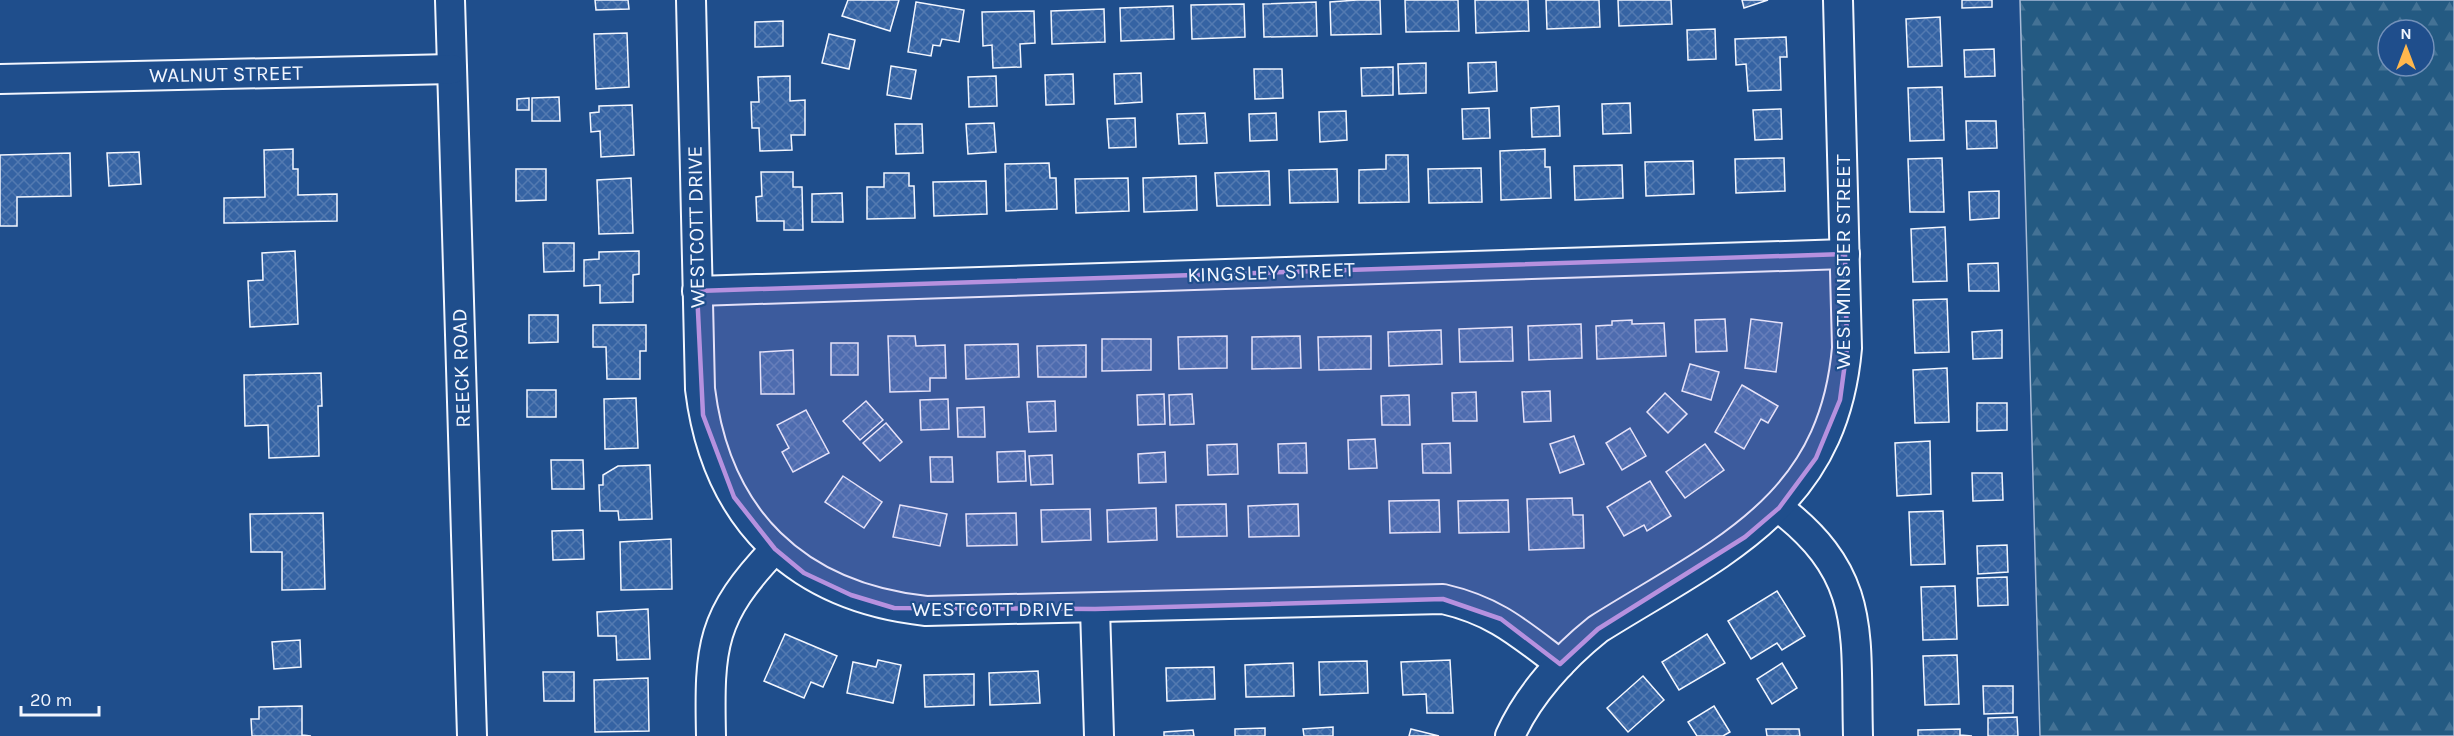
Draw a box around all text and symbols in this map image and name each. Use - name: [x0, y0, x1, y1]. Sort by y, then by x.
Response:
- north arrow: [2376, 18, 2436, 78]
- text: N: [2400, 24, 2412, 43]
- street label: WALNUT STREET: [149, 61, 304, 87]
- street label: WESTCOTT DRIVE: [683, 146, 709, 308]
- street label: WESTMINSTER STREET: [1831, 154, 1855, 369]
- street label: KINGSLEY STREET: [1187, 257, 1356, 287]
- street label: REECK ROAD: [447, 308, 475, 428]
- street label: WESTCOTT DRIVE: [912, 597, 1074, 621]
- scale bar: [21, 679, 99, 717]
- text: 20 m: [30, 689, 72, 711]

